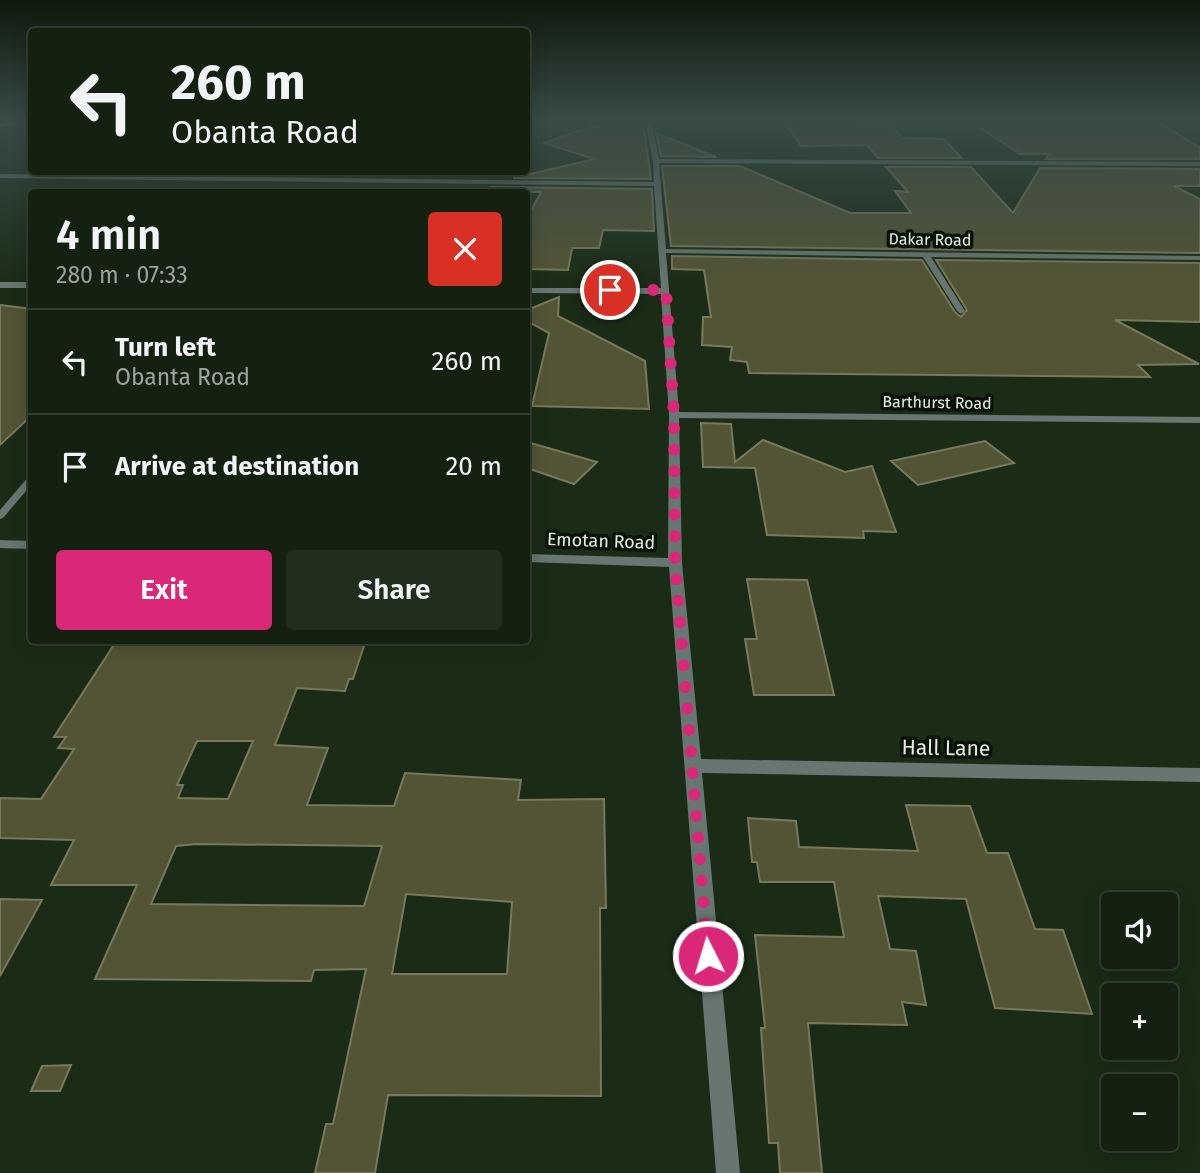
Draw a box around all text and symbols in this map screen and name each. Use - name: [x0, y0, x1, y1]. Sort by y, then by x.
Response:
- text: 260 m: [171, 53, 306, 112]
- icon: left: [56, 56, 147, 147]
- text: Obanta Road: [171, 113, 359, 151]
- text: 4 min: [56, 210, 161, 260]
- button: close: [428, 212, 502, 286]
- street label: Dakar Road: [888, 229, 972, 250]
- pin: [580, 260, 640, 320]
- text: 280 m · 07:33: [56, 261, 188, 289]
- icon: arrive: [591, 271, 629, 309]
- text: Turn left: [115, 332, 216, 363]
- icon: left: [56, 343, 94, 381]
- text: 260 m: [432, 346, 502, 377]
- text: Obanta Road: [115, 363, 250, 391]
- street label: Barthurst Road: [882, 392, 992, 413]
- icon: arrive: [56, 448, 94, 486]
- text: Arrive at destination: [115, 451, 359, 482]
- text: 20 m: [445, 451, 502, 482]
- street label: Emotan Road: [546, 528, 656, 554]
- button: Exit: [56, 550, 272, 630]
- button: Share: [286, 550, 502, 630]
- street label: Hall Lane: [901, 734, 991, 762]
- map controls: [1101, 892, 1178, 1151]
- button: sound: [1101, 892, 1178, 969]
- position arrow: [671, 919, 745, 993]
- button: +: [1101, 983, 1178, 1060]
- button: −: [1101, 1074, 1178, 1151]

